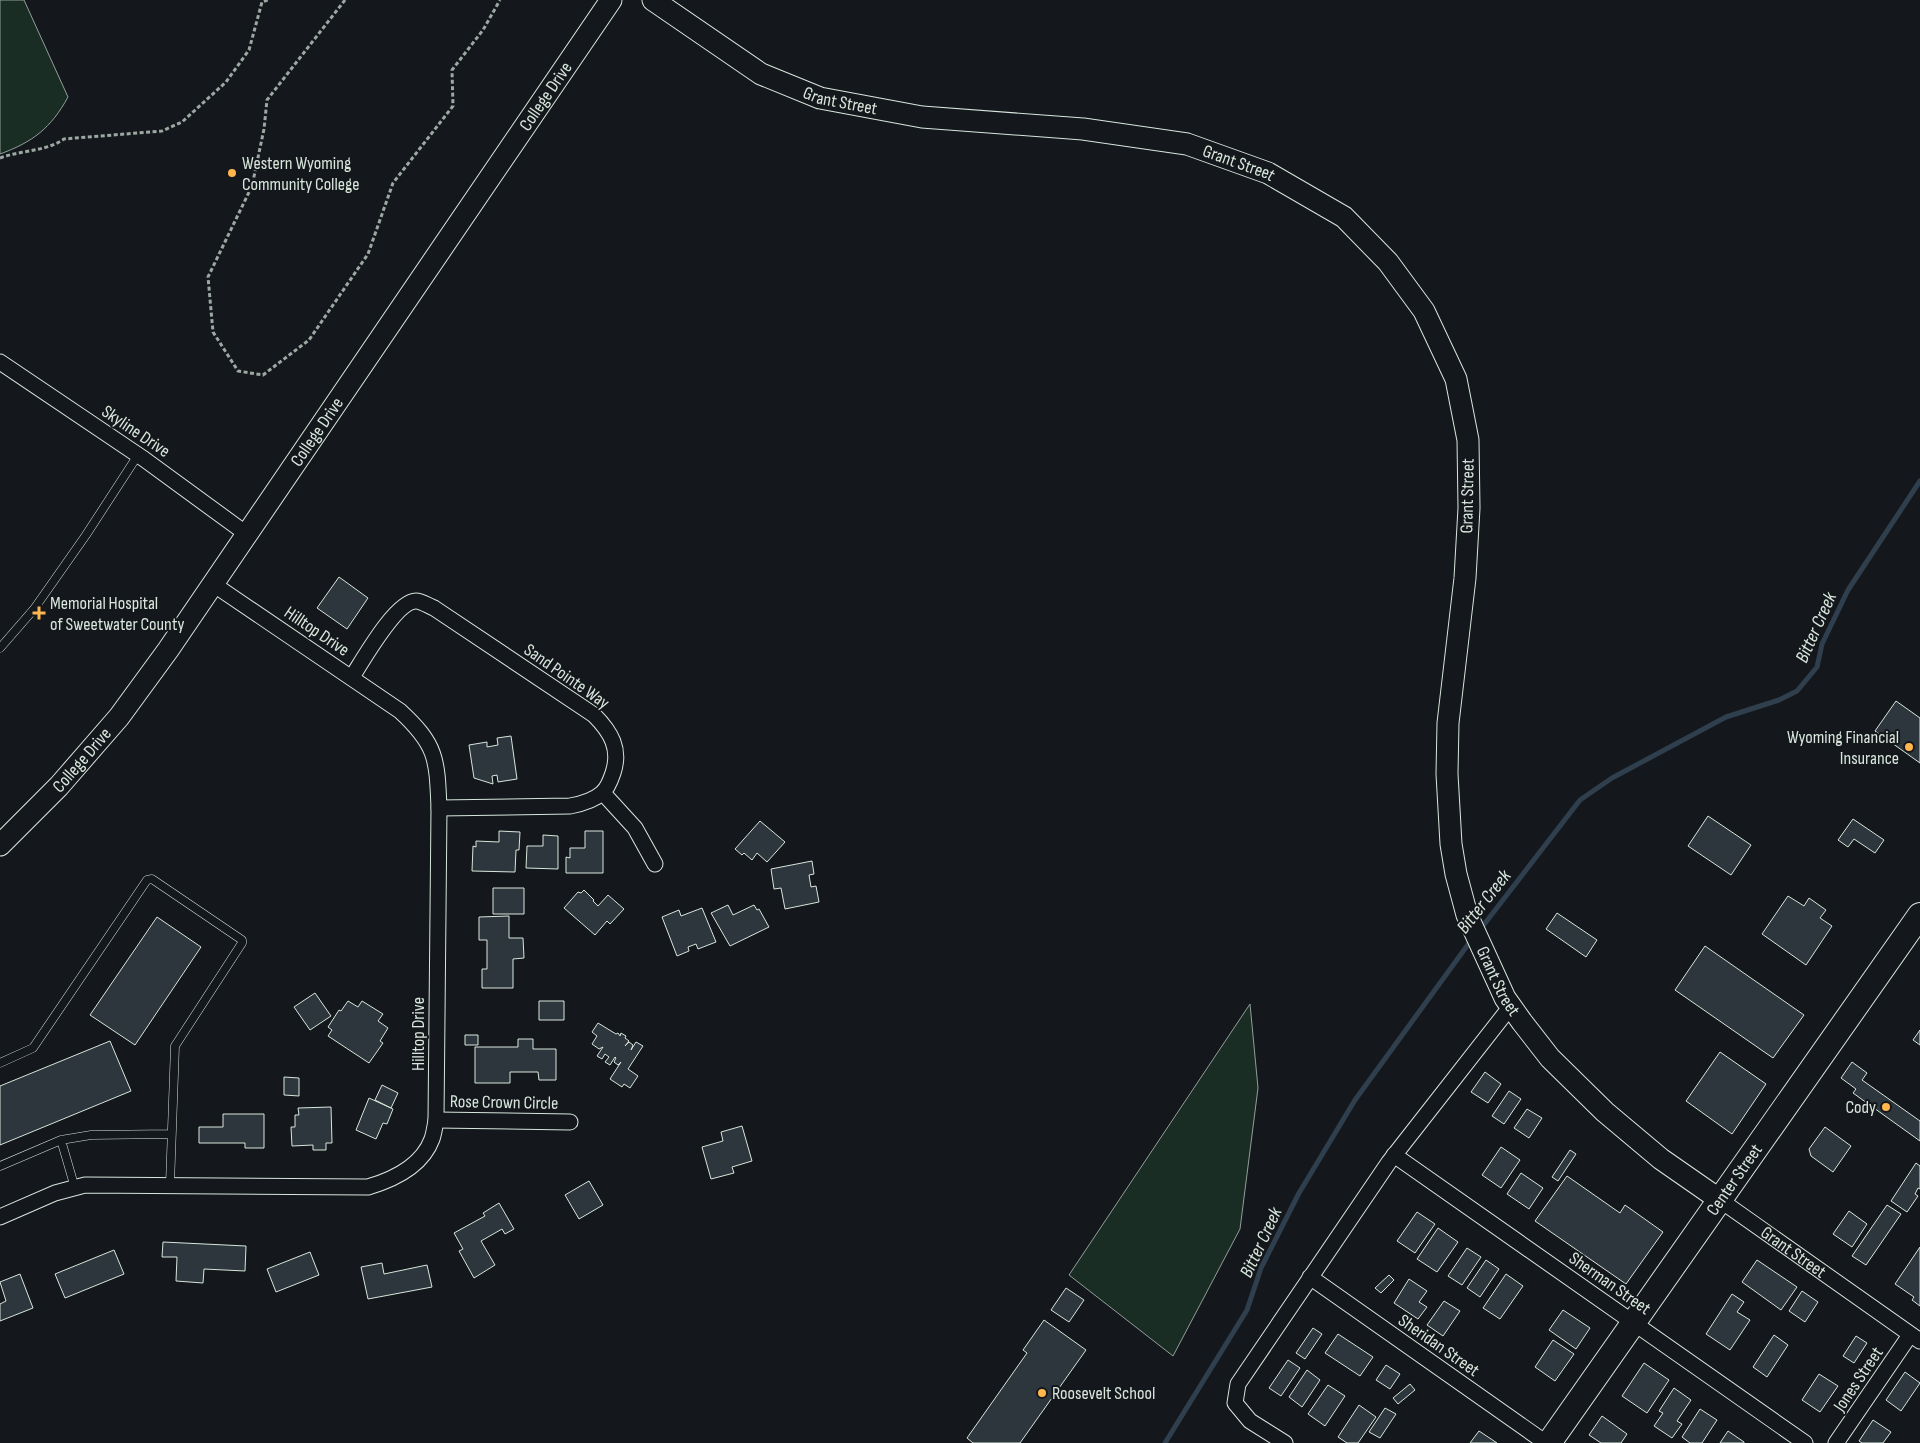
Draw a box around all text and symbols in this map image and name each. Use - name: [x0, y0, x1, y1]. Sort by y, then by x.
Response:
- street label: College Drive: [515, 58, 577, 135]
- street label: Grant Street: [800, 82, 879, 120]
- street label: Grant Street: [1200, 140, 1279, 186]
- place label: Western Wyoming Community College: [242, 153, 359, 195]
- marker: Western Wyoming Community College: [226, 167, 238, 179]
- street label: College Drive: [286, 394, 348, 470]
- street label: Skyline Drive: [98, 401, 174, 462]
- street label: Grant Street: [1456, 458, 1479, 534]
- water label: Bitter Creek: [1791, 588, 1842, 666]
- place label: Memorial Hospital of Sweetwater County: [50, 593, 184, 635]
- street label: Hilltop Drive: [280, 602, 353, 661]
- marker: Memorial Hospital of Sweetwater County: [32, 606, 46, 620]
- street label: Sand Pointe Way: [520, 639, 613, 714]
- street label: College Drive: [49, 724, 116, 797]
- place label: Wyoming Financial Insurance: [1787, 727, 1899, 769]
- marker: Wyoming Financial Insurance: [1903, 741, 1915, 753]
- water label: Bitter Creek: [1452, 865, 1517, 938]
- street label: Grant Street: [1472, 943, 1525, 1021]
- street label: Hilltop Drive: [408, 997, 429, 1071]
- street label: Rose Crown Circle: [450, 1091, 558, 1114]
- place label: Cody: [1846, 1097, 1876, 1118]
- marker: Cody: [1880, 1101, 1892, 1113]
- street label: Center Street: [1702, 1140, 1767, 1220]
- water label: Bitter Creek: [1235, 1203, 1288, 1281]
- street label: Grant Street: [1757, 1222, 1830, 1283]
- street label: Sherman Street: [1565, 1248, 1655, 1320]
- street label: Sheridan Street: [1394, 1310, 1484, 1381]
- street label: Jones Street: [1829, 1343, 1888, 1416]
- place label: Roosevelt School: [1052, 1383, 1155, 1404]
- marker: Roosevelt School: [1036, 1387, 1048, 1399]

